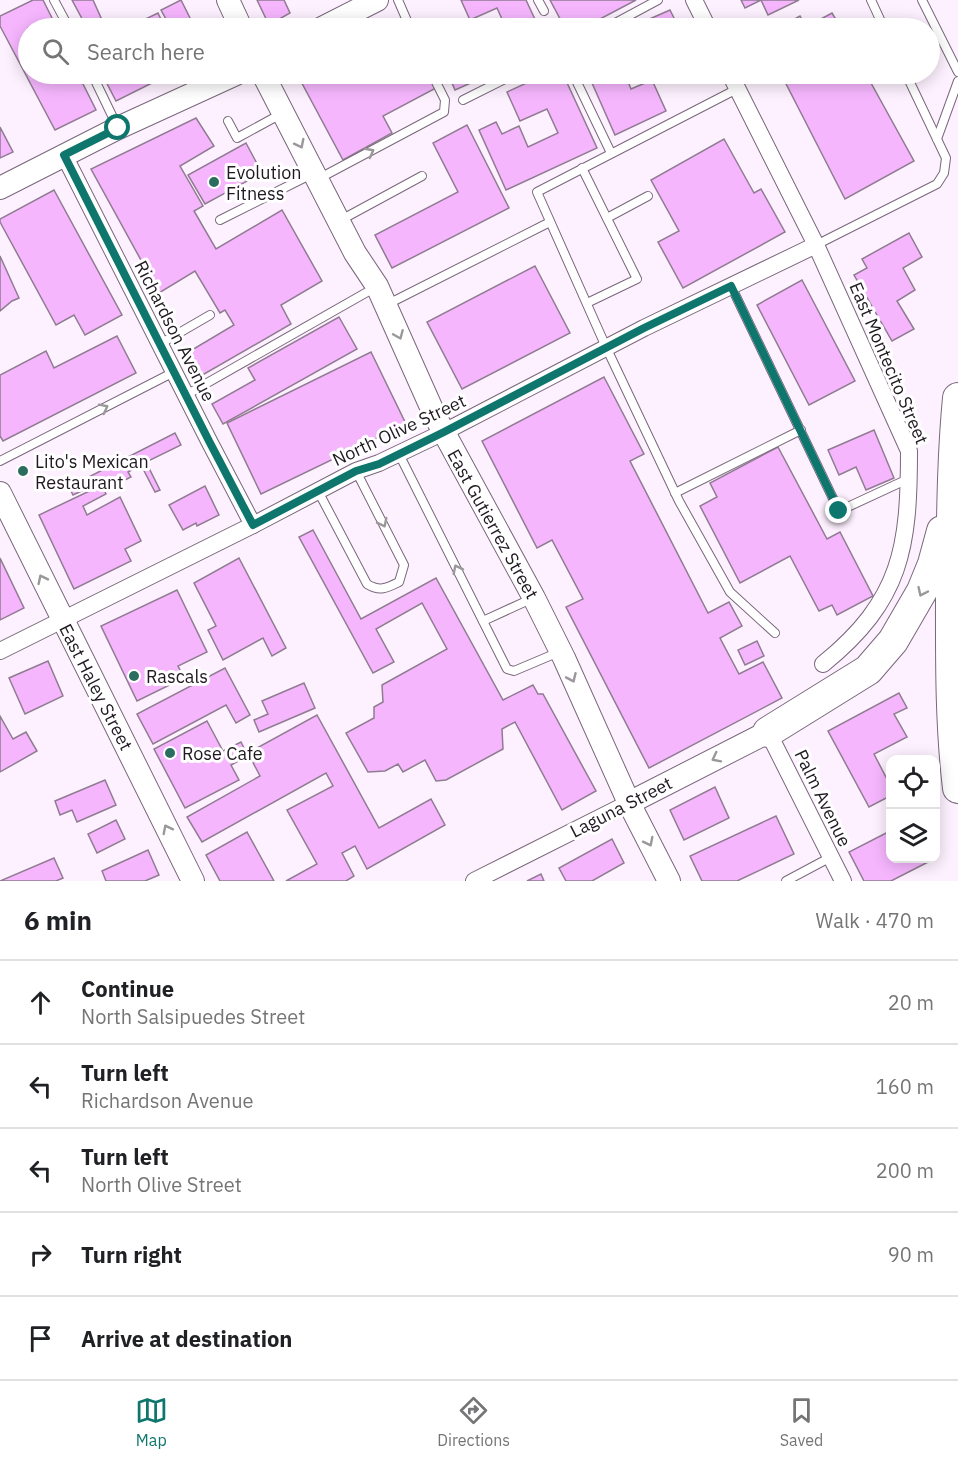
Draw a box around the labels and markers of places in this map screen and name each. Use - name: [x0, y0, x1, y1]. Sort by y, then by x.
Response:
- place label: Evolution Fitness: [226, 161, 302, 205]
- marker: Evolution Fitness: [207, 175, 221, 189]
- place label: Lito's Mexican Restaurant: [35, 450, 149, 494]
- marker: Lito's Mexican Restaurant: [16, 464, 30, 478]
- place label: Rascals: [146, 665, 208, 688]
- marker: Rascals: [127, 669, 141, 683]
- place label: Rose Cafe: [182, 742, 263, 765]
- marker: Rose Cafe: [163, 746, 177, 760]

